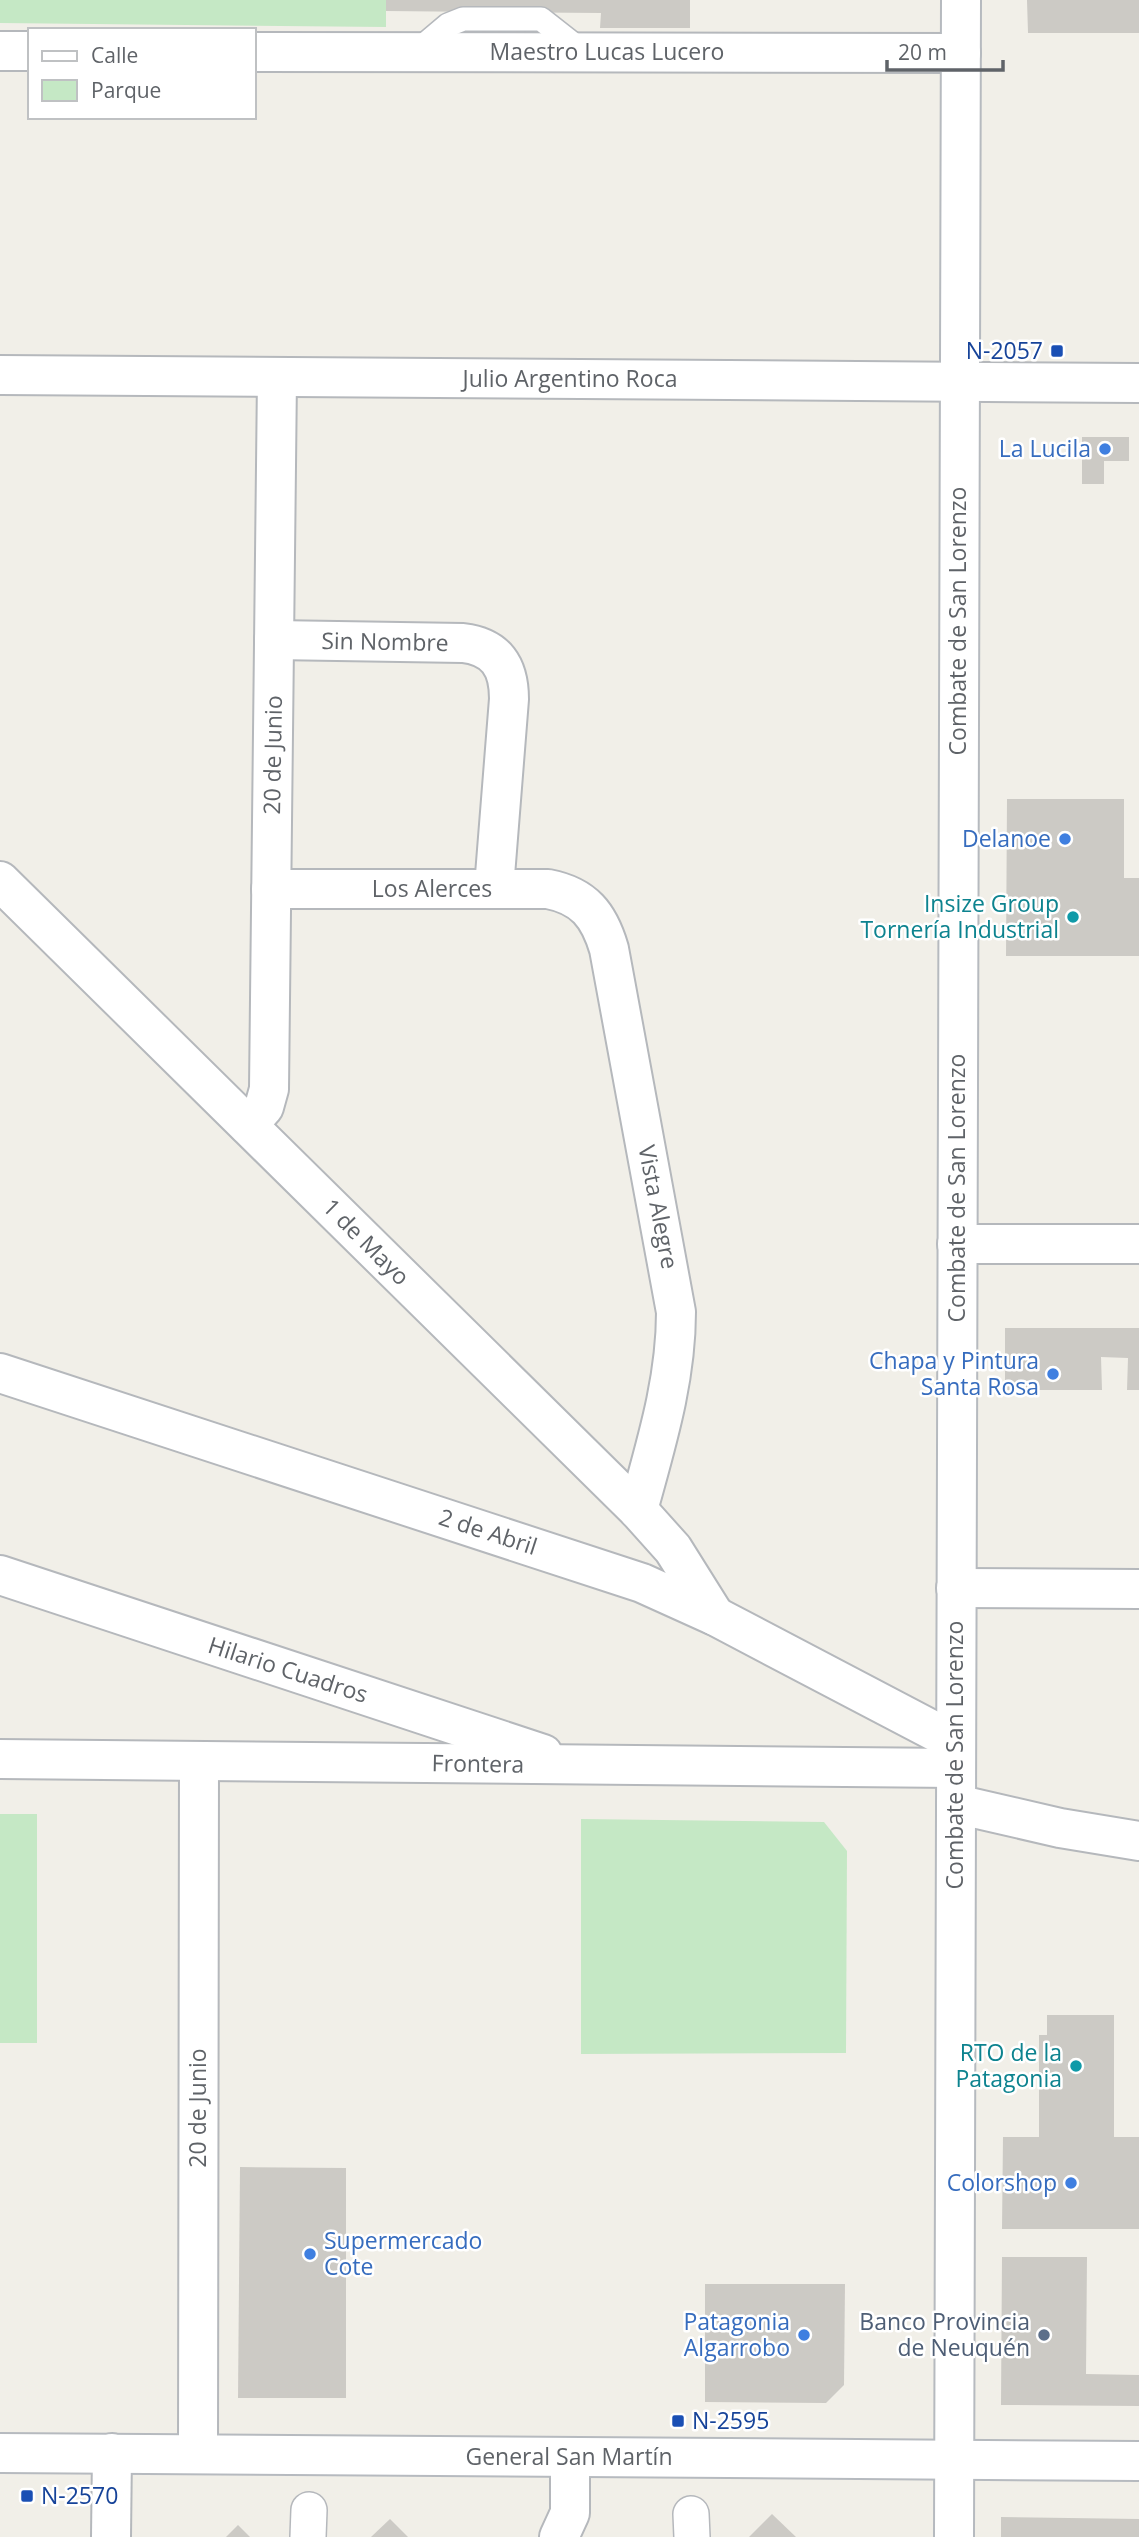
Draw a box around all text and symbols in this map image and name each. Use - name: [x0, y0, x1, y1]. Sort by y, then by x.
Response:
- legend: [28, 28, 256, 119]
- scale bar: [887, 28, 1002, 72]
- street label: Maestro Lucas Lucero: [490, 35, 724, 67]
- text: 20 m: [898, 38, 947, 66]
- text: Calle: [91, 41, 138, 69]
- text: Parque: [91, 76, 161, 104]
- place label: N-2057: [966, 334, 1043, 366]
- marker: N-2057: [1049, 343, 1065, 359]
- street label: Julio Argentino Roca: [461, 362, 677, 394]
- place label: La Lucila: [999, 432, 1091, 464]
- marker: La Lucila: [1097, 441, 1113, 457]
- street label: Combate de San Lorenzo: [941, 487, 973, 755]
- street label: Sin Nombre: [321, 624, 449, 658]
- street label: 20 de Junio: [255, 695, 289, 815]
- place label: Delanoe: [962, 822, 1051, 854]
- marker: Delanoe: [1057, 831, 1073, 847]
- street label: Los Alerces: [372, 872, 492, 904]
- place label: Insize Group Tornería Industrial: [860, 887, 1059, 945]
- marker: Insize Group Tornería Industrial: [1065, 909, 1081, 925]
- street label: Combate de San Lorenzo: [940, 1054, 972, 1322]
- street label: Vista Alegre: [631, 1142, 687, 1271]
- street label: 1 de Mayo: [316, 1191, 417, 1292]
- place label: Chapa y Pintura Santa Rosa: [869, 1344, 1039, 1402]
- marker: Chapa y Pintura Santa Rosa: [1045, 1366, 1061, 1382]
- street label: 2 de Abril: [435, 1500, 542, 1562]
- street label: Combate de San Lorenzo: [938, 1621, 970, 1889]
- street label: Hilario Cuadros: [204, 1628, 372, 1710]
- street label: Frontera: [431, 1746, 525, 1780]
- place label: RTO de la Patagonia: [955, 2036, 1062, 2094]
- street label: 20 de Junio: [181, 2048, 213, 2168]
- marker: RTO de la Patagonia: [1068, 2058, 1084, 2074]
- place label: Colorshop: [947, 2166, 1057, 2198]
- marker: Colorshop: [1063, 2175, 1079, 2191]
- place label: Supermercado Cote: [324, 2224, 482, 2282]
- marker: Supermercado Cote: [302, 2246, 318, 2262]
- place label: Patagonia Algarrobo: [683, 2305, 790, 2363]
- place label: Banco Provincia de Neuquén: [859, 2305, 1030, 2363]
- marker: Patagonia Algarrobo: [796, 2327, 812, 2343]
- marker: Banco Provincia de Neuquén: [1036, 2327, 1052, 2343]
- place label: N-2595: [692, 2404, 769, 2436]
- marker: N-2595: [670, 2413, 686, 2429]
- street label: General San Martín: [465, 2440, 673, 2472]
- place label: N-2570: [41, 2479, 118, 2511]
- marker: N-2570: [19, 2488, 35, 2504]

